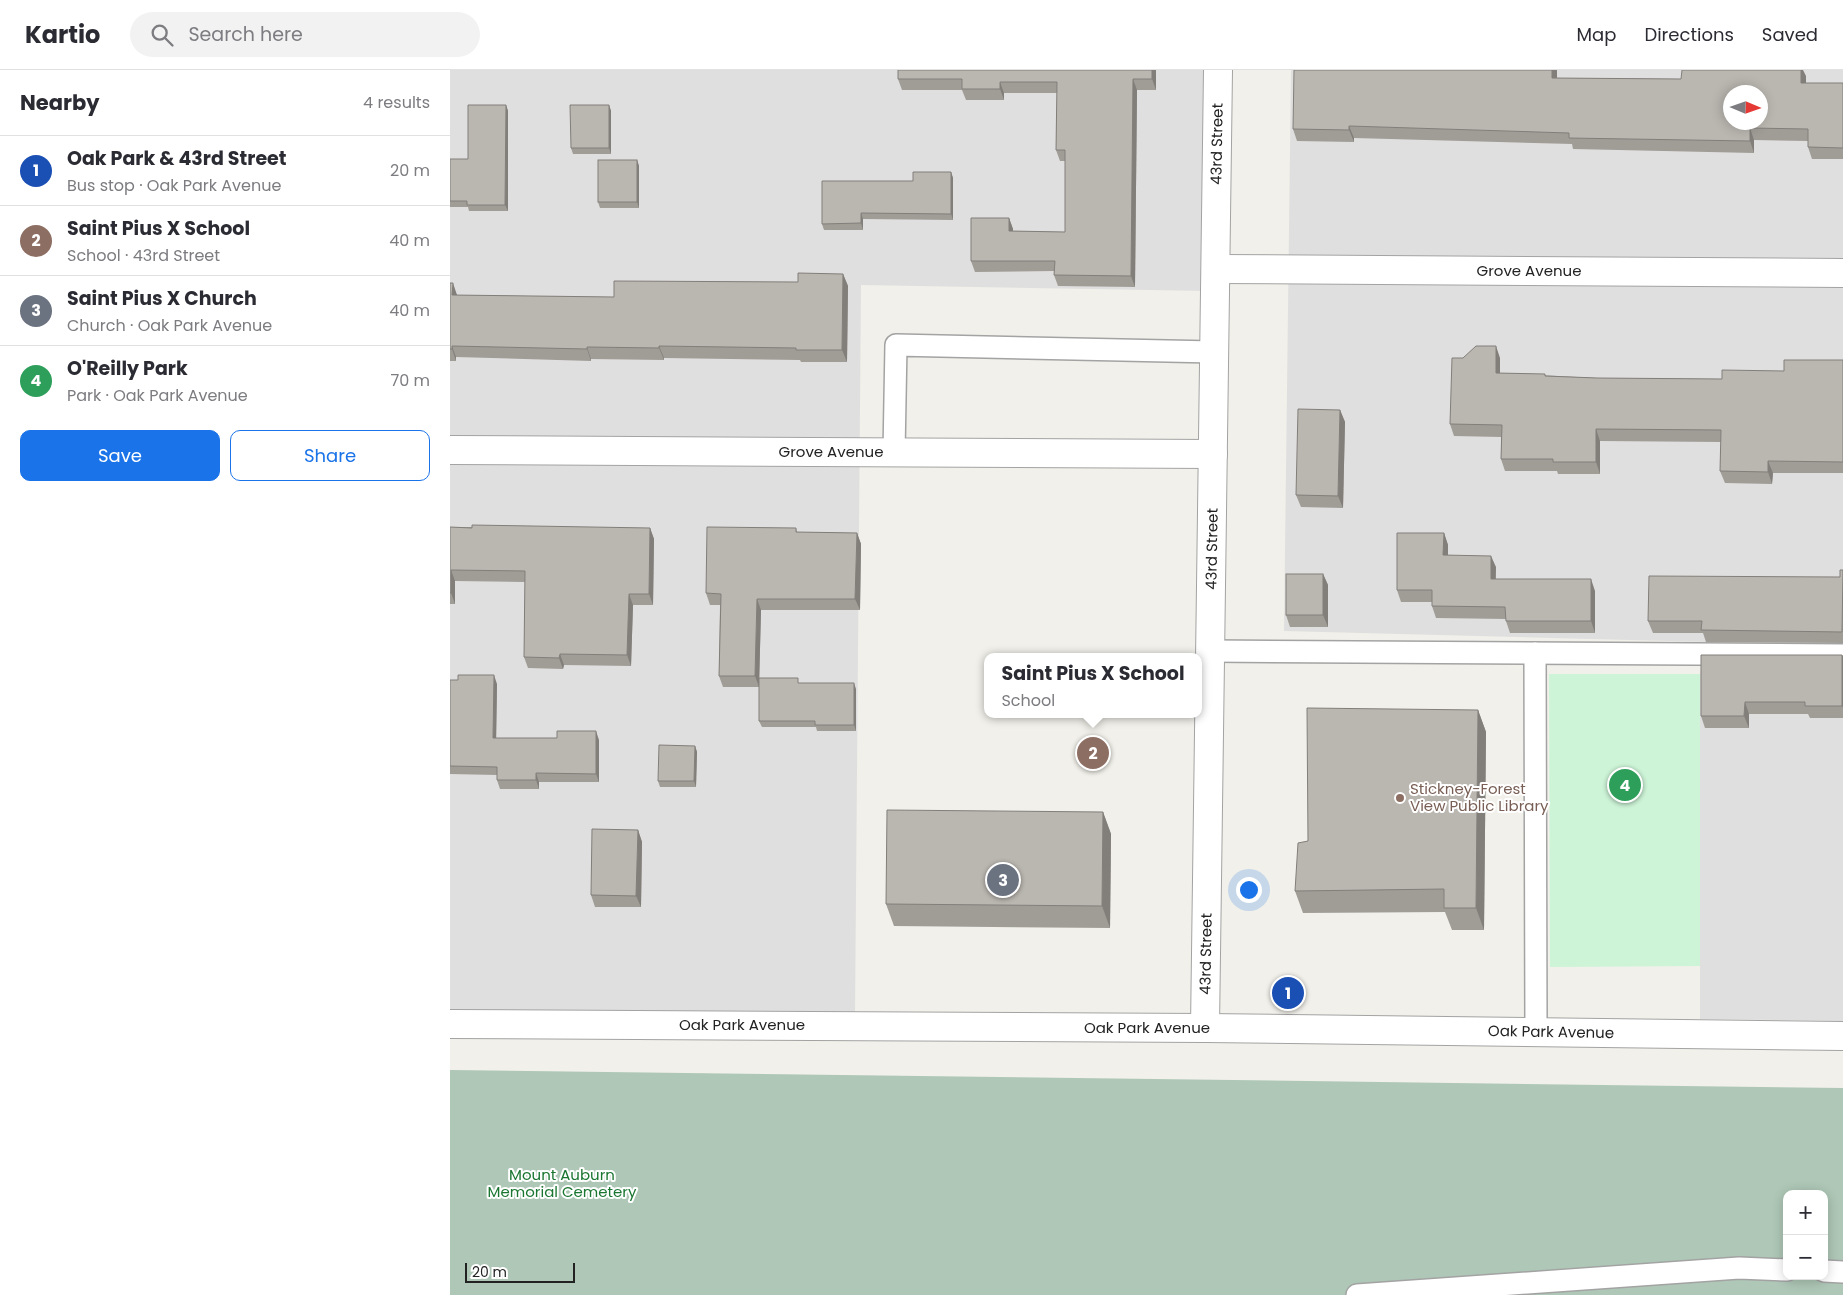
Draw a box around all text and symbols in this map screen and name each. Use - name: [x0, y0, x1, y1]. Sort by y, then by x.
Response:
- search box: [130, 12, 480, 57]
- text: Kartio: [25, 18, 100, 51]
- icon: search: [148, 21, 176, 49]
- text: Search here: [188, 21, 303, 48]
- text: Map: [1577, 22, 1616, 47]
- text: Directions: [1644, 22, 1734, 47]
- text: Saved: [1762, 22, 1818, 47]
- north arrow: [1723, 85, 1768, 130]
- text: Nearby: [20, 88, 100, 117]
- text: 4 results: [363, 91, 430, 114]
- street label: 43rd Street: [1205, 103, 1228, 185]
- text: Oak Park & 43rd Street: [67, 145, 287, 172]
- text: 1: [33, 159, 39, 182]
- text: 20 m: [390, 159, 430, 182]
- text: Bus stop · Oak Park Avenue: [67, 174, 281, 197]
- text: Saint Pius X School: [67, 215, 250, 242]
- text: 2: [31, 229, 41, 252]
- text: 40 m: [389, 229, 430, 252]
- text: School · 43rd Street: [67, 244, 220, 267]
- street label: Grove Avenue: [1477, 260, 1581, 281]
- text: Saint Pius X Church: [67, 285, 257, 312]
- text: 3: [31, 299, 41, 322]
- text: 40 m: [389, 299, 430, 322]
- text: Church · Oak Park Avenue: [67, 314, 272, 337]
- text: O'Reilly Park: [67, 355, 188, 382]
- text: 4: [31, 369, 41, 392]
- text: 70 m: [390, 369, 430, 392]
- text: Park · Oak Park Avenue: [67, 384, 248, 407]
- button: Save: [20, 430, 220, 481]
- button: Share: [230, 430, 430, 481]
- street label: Grove Avenue: [779, 441, 883, 462]
- street label: 43rd Street: [1200, 508, 1223, 590]
- popup: [984, 653, 1202, 718]
- text: Saint Pius X School: [1001, 660, 1185, 687]
- text: School: [1001, 689, 1055, 712]
- pin: 2: [1077, 734, 1109, 772]
- pin: 4: [1609, 766, 1641, 804]
- place label: Stickney-Forest View Public Library: [1410, 778, 1549, 816]
- marker: Stickney-Forest View Public Library: [1394, 792, 1406, 804]
- pin: 3: [987, 861, 1019, 899]
- your location: [1236, 877, 1262, 903]
- street label: 43rd Street: [1194, 913, 1217, 995]
- pin: 1: [1272, 974, 1304, 1012]
- street label: Oak Park Avenue: [679, 1014, 805, 1035]
- street label: Oak Park Avenue: [1084, 1017, 1210, 1038]
- street label: Oak Park Avenue: [1488, 1020, 1614, 1043]
- park label: Mount Auburn Memorial Cemetery: [488, 1164, 637, 1202]
- map controls: [1783, 1190, 1828, 1280]
- button: +: [1783, 1190, 1828, 1235]
- button: −: [1783, 1235, 1828, 1280]
- scale bar: [465, 1260, 575, 1283]
- text: 20 m: [472, 1262, 507, 1282]

